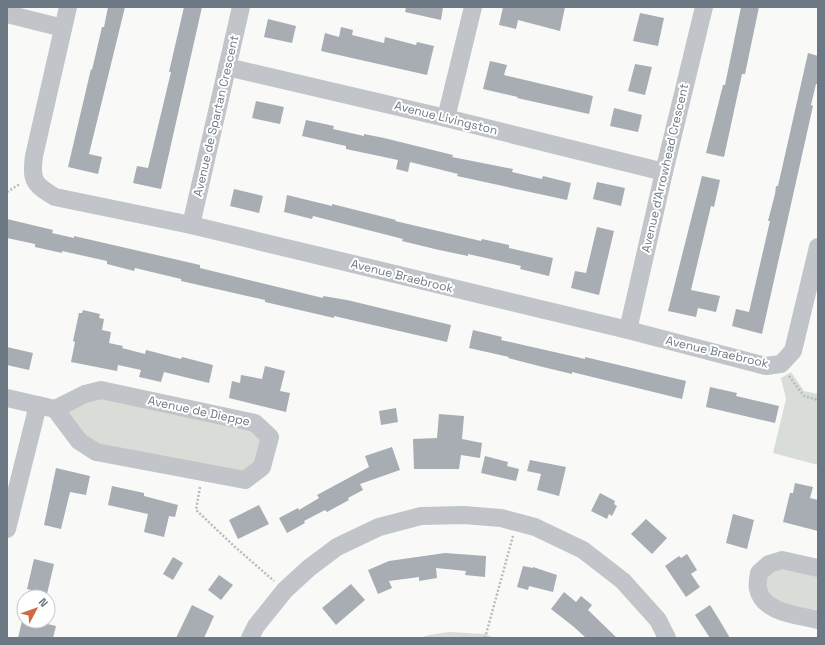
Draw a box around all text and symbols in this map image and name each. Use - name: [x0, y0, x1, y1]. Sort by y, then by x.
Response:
- street label: Avenue de Spartan Crescent: [190, 34, 242, 198]
- street label: Avenue d'Arrowhead Crescent: [638, 82, 692, 254]
- street label: Avenue Livingston: [393, 97, 499, 139]
- street label: Avenue Braebrook: [349, 256, 455, 297]
- street label: Avenue Braebrook: [664, 332, 770, 372]
- street label: Avenue de Dieppe: [146, 392, 252, 430]
- north arrow: [16, 589, 56, 629]
- text: N: [36, 595, 51, 610]

